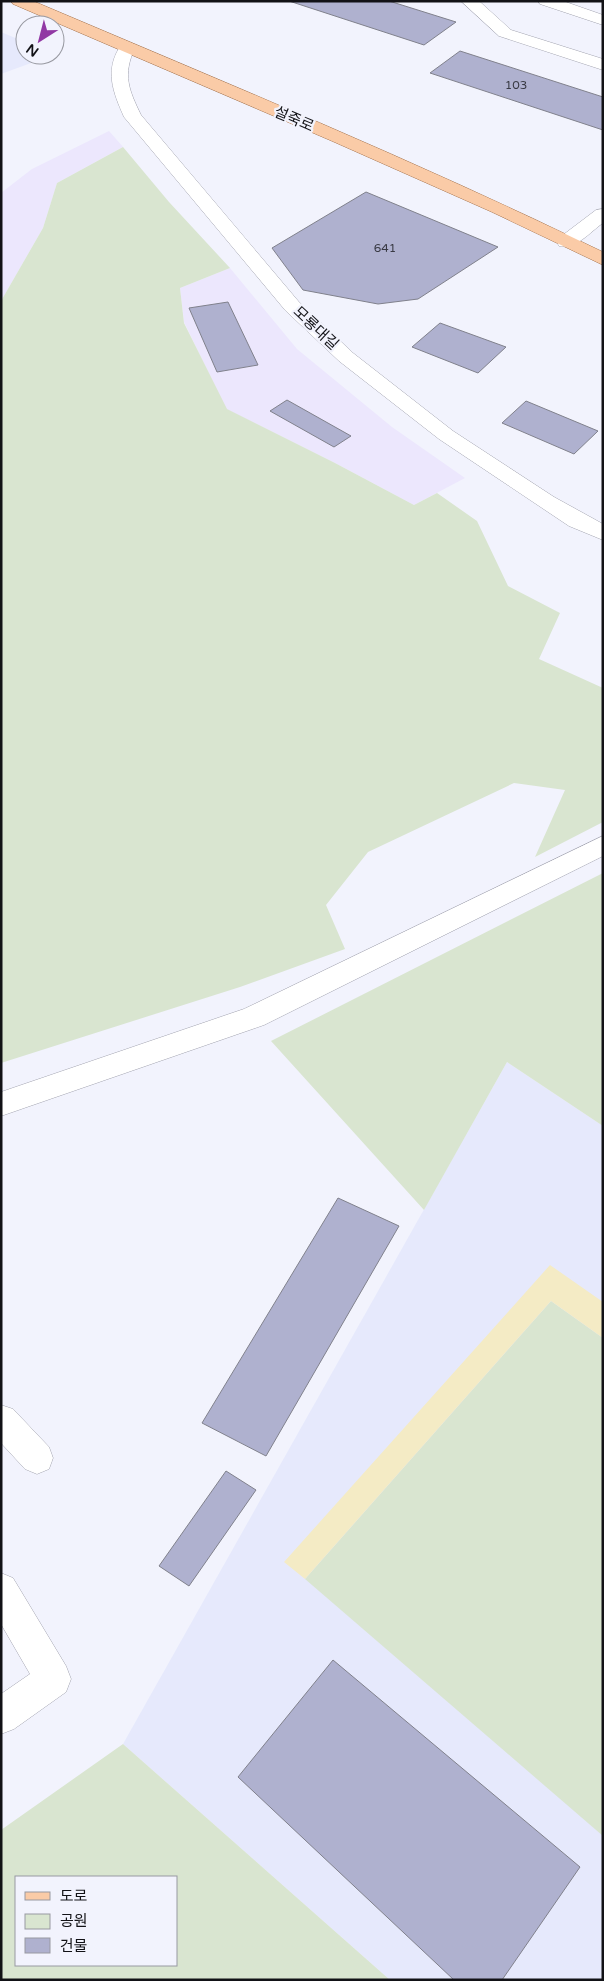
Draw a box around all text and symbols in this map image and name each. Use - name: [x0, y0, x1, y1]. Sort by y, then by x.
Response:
- north arrow: [15, 15, 65, 65]
- text: N: [23, 40, 42, 60]
- house number: 103: [505, 78, 527, 92]
- street label: 설죽로: [271, 103, 317, 135]
- house number: 641: [374, 241, 396, 255]
- street label: 모룡대길: [290, 303, 342, 353]
- legend: [15, 1876, 178, 1966]
- text: 도로: [60, 1887, 88, 1905]
- text: 공원: [60, 1912, 88, 1930]
- text: 건물: [60, 1937, 88, 1955]

